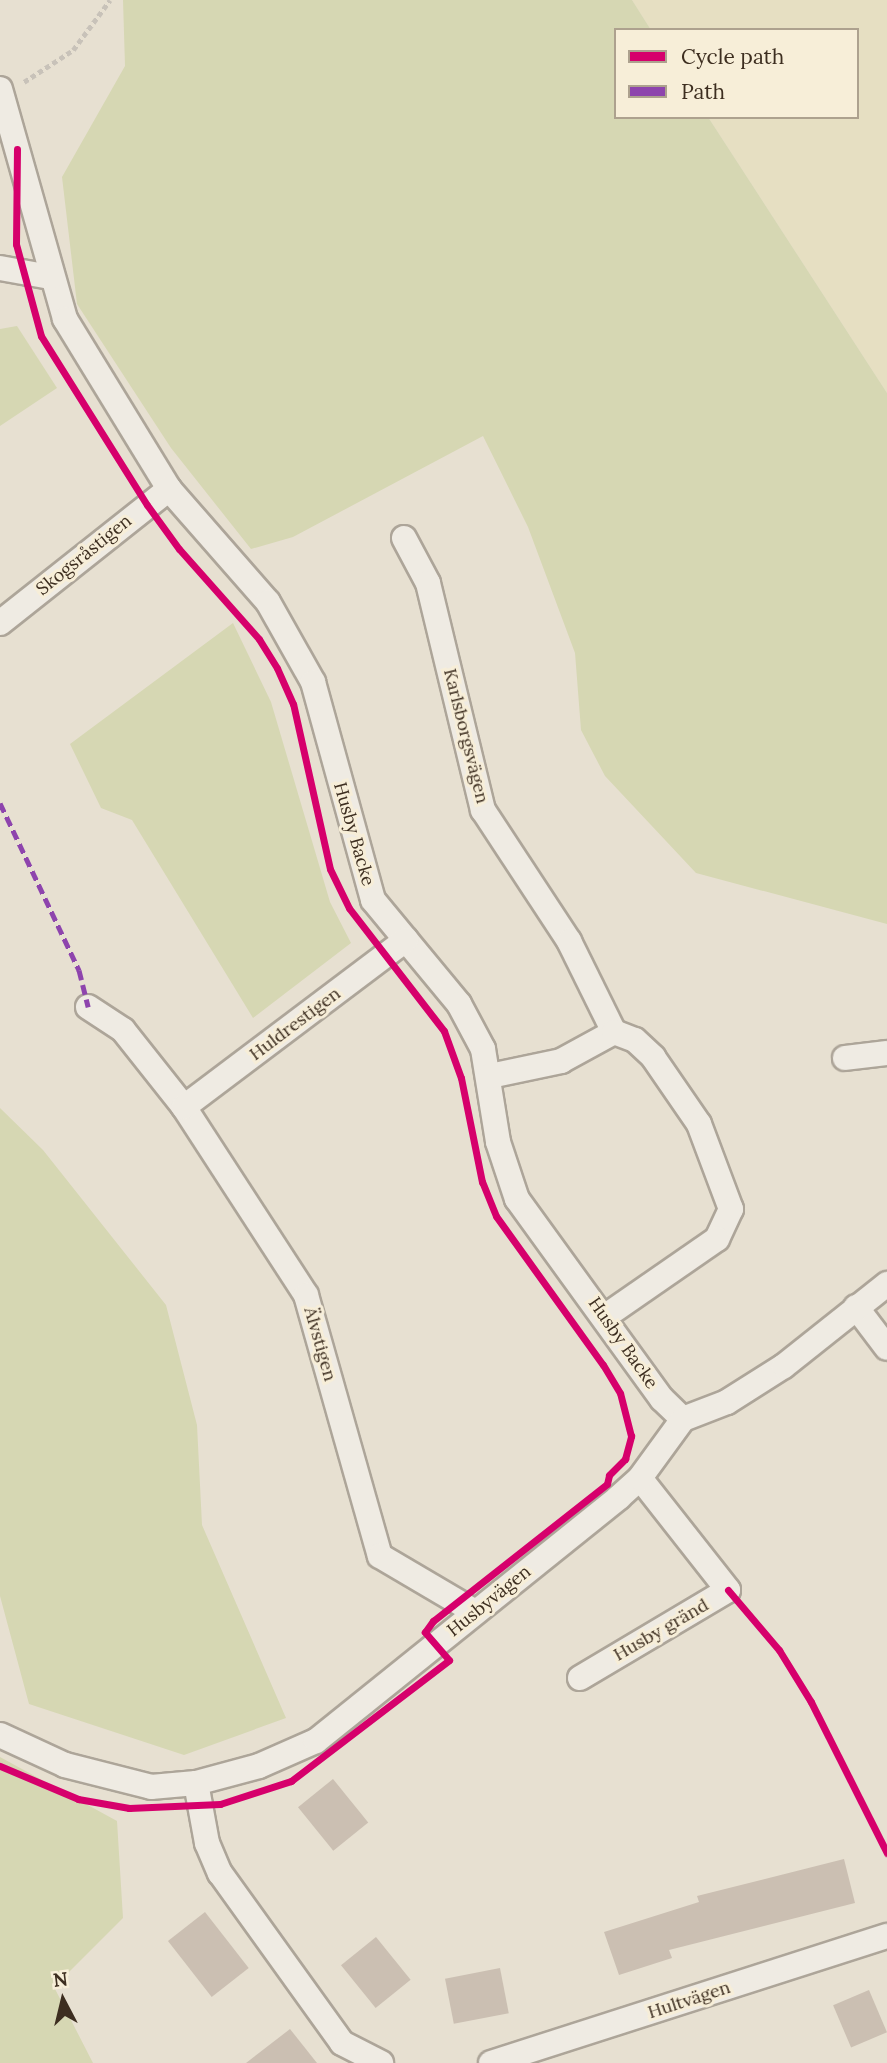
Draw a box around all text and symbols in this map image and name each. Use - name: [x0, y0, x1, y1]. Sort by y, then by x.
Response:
- legend: [614, 28, 859, 119]
- text: Cycle path: [681, 43, 784, 70]
- text: Path: [681, 78, 725, 105]
- street label: Skogsråstigen: [32, 510, 136, 600]
- street label: Karlsborgsvägen: [439, 666, 493, 806]
- street label: Husby Backe: [329, 780, 379, 888]
- street label: Huldrestigen: [245, 983, 345, 1065]
- street label: Husby Backe: [584, 1293, 662, 1393]
- street label: Älvstigen: [299, 1304, 341, 1384]
- street label: Husbyvägen: [443, 1561, 535, 1641]
- street label: Husby gränd: [610, 1594, 712, 1666]
- north arrow: [28, 1965, 98, 2035]
- text: N: [52, 1966, 69, 1992]
- street label: Hultvägen: [645, 1977, 733, 2023]

